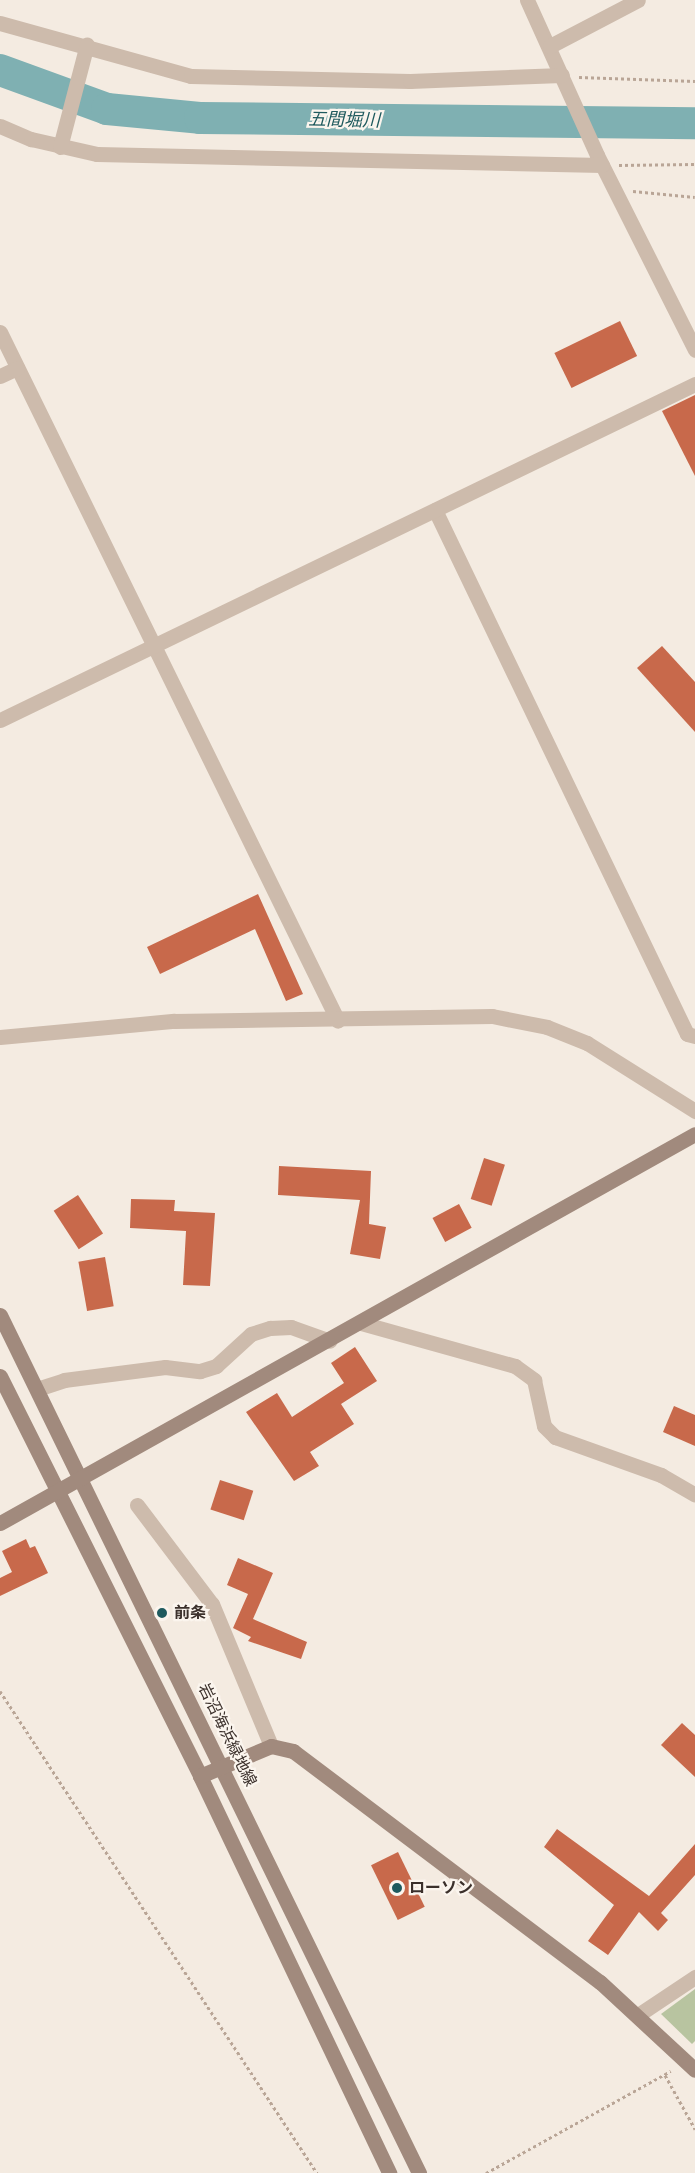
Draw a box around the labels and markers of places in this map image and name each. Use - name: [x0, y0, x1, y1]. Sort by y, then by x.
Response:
- place label: 前条: [174, 1603, 206, 1623]
- marker: 前条: [155, 1606, 169, 1620]
- place label: ローソン: [409, 1878, 473, 1898]
- marker: ローソン: [390, 1881, 404, 1895]

